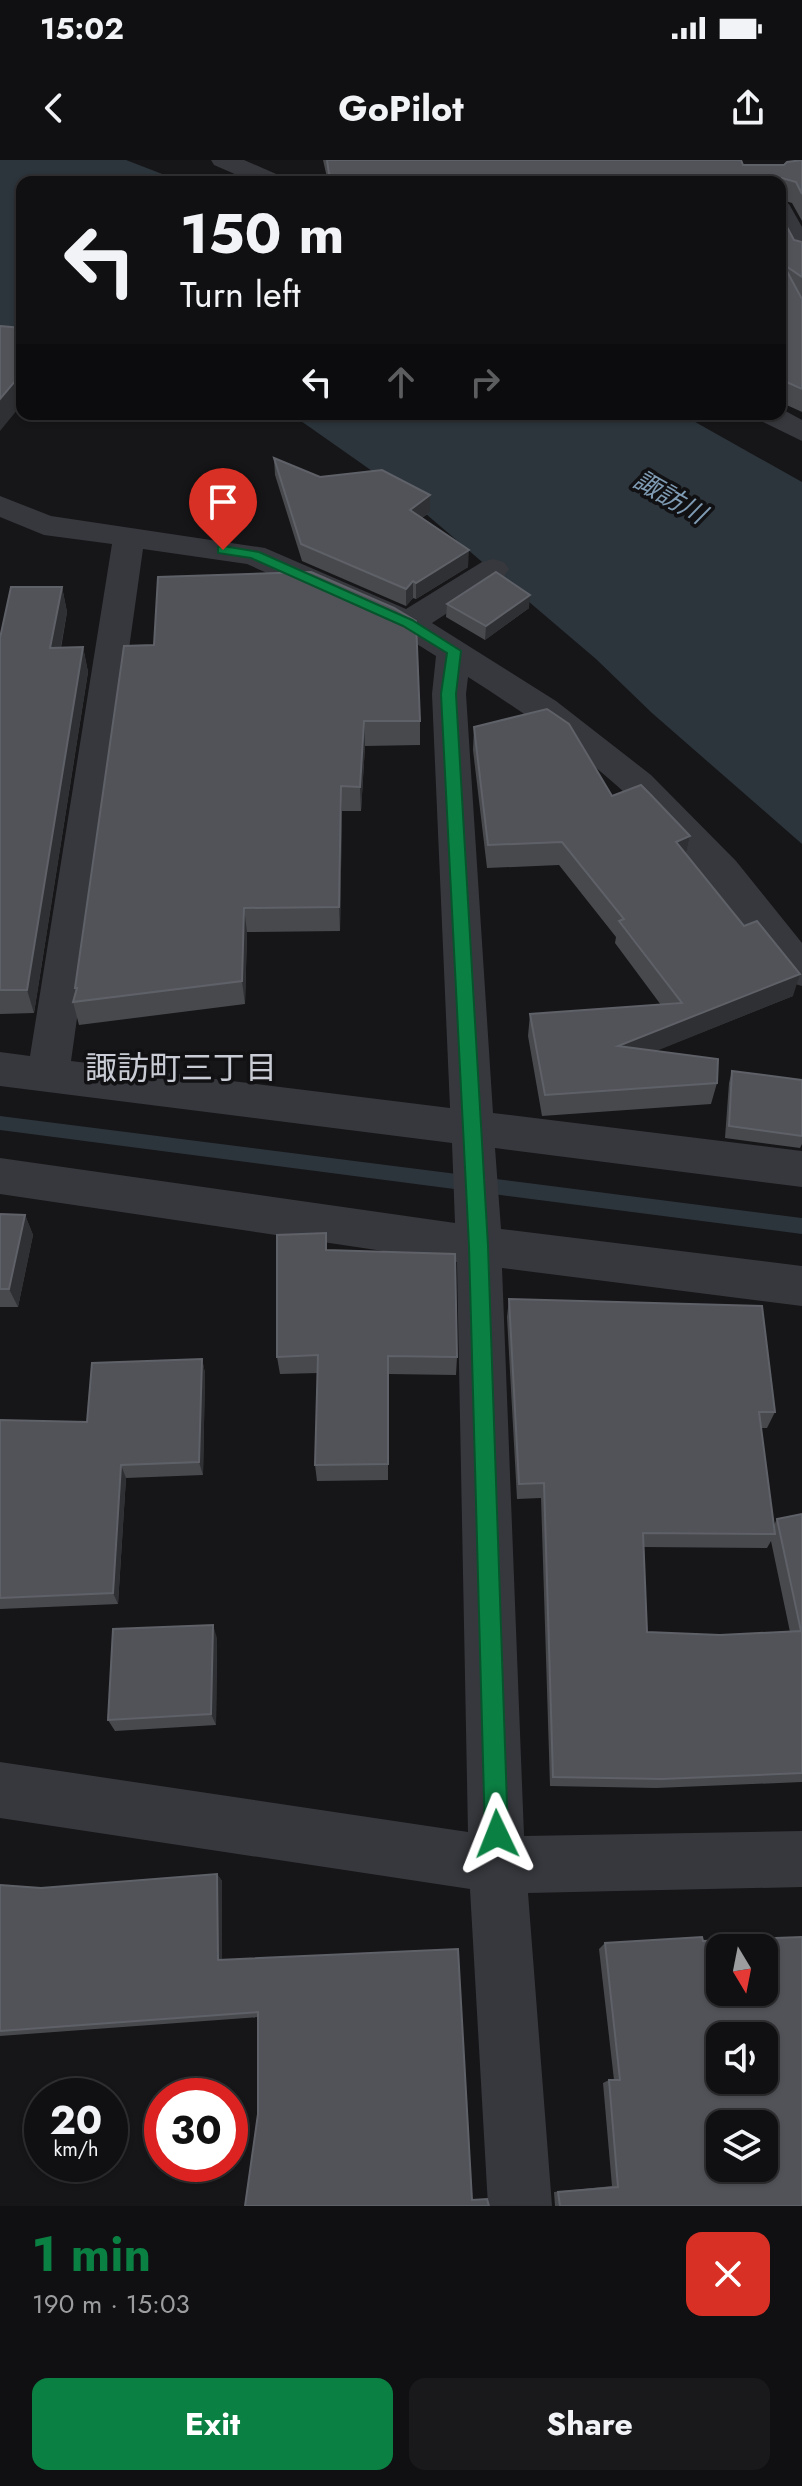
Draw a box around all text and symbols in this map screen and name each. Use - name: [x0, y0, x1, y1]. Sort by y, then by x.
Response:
- text: 15:02: [40, 7, 124, 50]
- text: GoPilot: [338, 82, 464, 134]
- icon: back: [32, 86, 76, 130]
- icon: share: [726, 86, 770, 130]
- text: 150 m: [180, 193, 344, 274]
- icon: left: [48, 208, 152, 312]
- text: Turn left: [180, 268, 301, 320]
- icon: left: [295, 360, 339, 404]
- icon: ahead: [379, 360, 423, 404]
- icon: right: [463, 360, 507, 404]
- water label: 諏訪川: [627, 461, 716, 534]
- pin: [189, 468, 257, 550]
- icon: arrive: [201, 480, 245, 524]
- district label: 諏訪町三丁目: [85, 1045, 277, 1091]
- position arrow: [455, 1792, 539, 1876]
- north arrow: [706, 1934, 778, 2006]
- map controls: [706, 1934, 778, 2182]
- button: sound: [706, 2022, 778, 2094]
- speed limit sign: 30: [144, 2078, 248, 2182]
- text: 20: [50, 2091, 102, 2149]
- button: layers: [706, 2110, 778, 2182]
- text: km/h: [53, 2135, 99, 2164]
- text: 1 min: [32, 2220, 151, 2289]
- button: close: [686, 2232, 770, 2316]
- text: 190 m · 15:03: [32, 2285, 190, 2323]
- button: Exit: [32, 2378, 393, 2470]
- button: Share: [409, 2378, 770, 2470]

